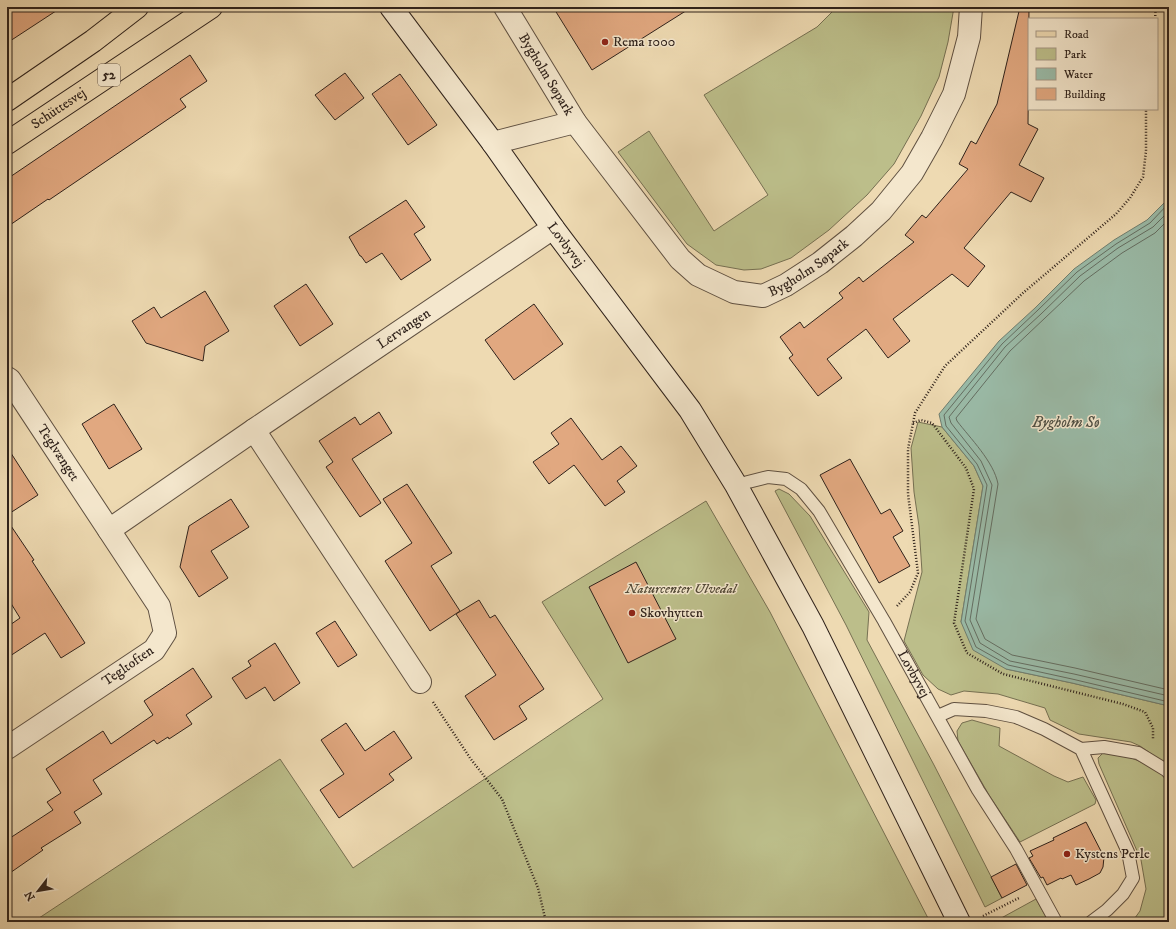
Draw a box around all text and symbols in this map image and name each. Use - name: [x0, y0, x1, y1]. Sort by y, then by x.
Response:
- legend: [1028, 18, 1158, 110]
- text: Road: [1064, 27, 1089, 42]
- street label: Bygholm Søpark: [514, 30, 578, 119]
- place label: Rema 1000: [613, 33, 675, 51]
- marker: Rema 1000: [600, 37, 610, 47]
- text: Park: [1064, 47, 1086, 62]
- road number: 52: [98, 64, 120, 86]
- text: Water: [1063, 67, 1093, 82]
- street label: Schüttesvej: [28, 84, 89, 133]
- text: Building: [1064, 87, 1105, 102]
- street label: Lovbyvej: [543, 219, 588, 271]
- street label: Bygholm Søpark: [765, 235, 853, 301]
- street label: Lervangen: [374, 304, 435, 353]
- water label: Bygholm Sø: [1032, 413, 1100, 432]
- street label: Teglvænget: [33, 421, 84, 485]
- park label: Naturcenter Ulvedal: [625, 580, 738, 598]
- place label: Skovhytten: [640, 604, 704, 622]
- marker: Skovhytten: [627, 608, 637, 618]
- street label: Tegltoften: [99, 641, 158, 690]
- street label: Lovbyvej: [893, 647, 934, 701]
- place label: Kystens Perle: [1075, 845, 1150, 863]
- marker: Kystens Perle: [1062, 849, 1072, 859]
- north arrow: [18, 871, 58, 911]
- text: N: [22, 888, 39, 903]

